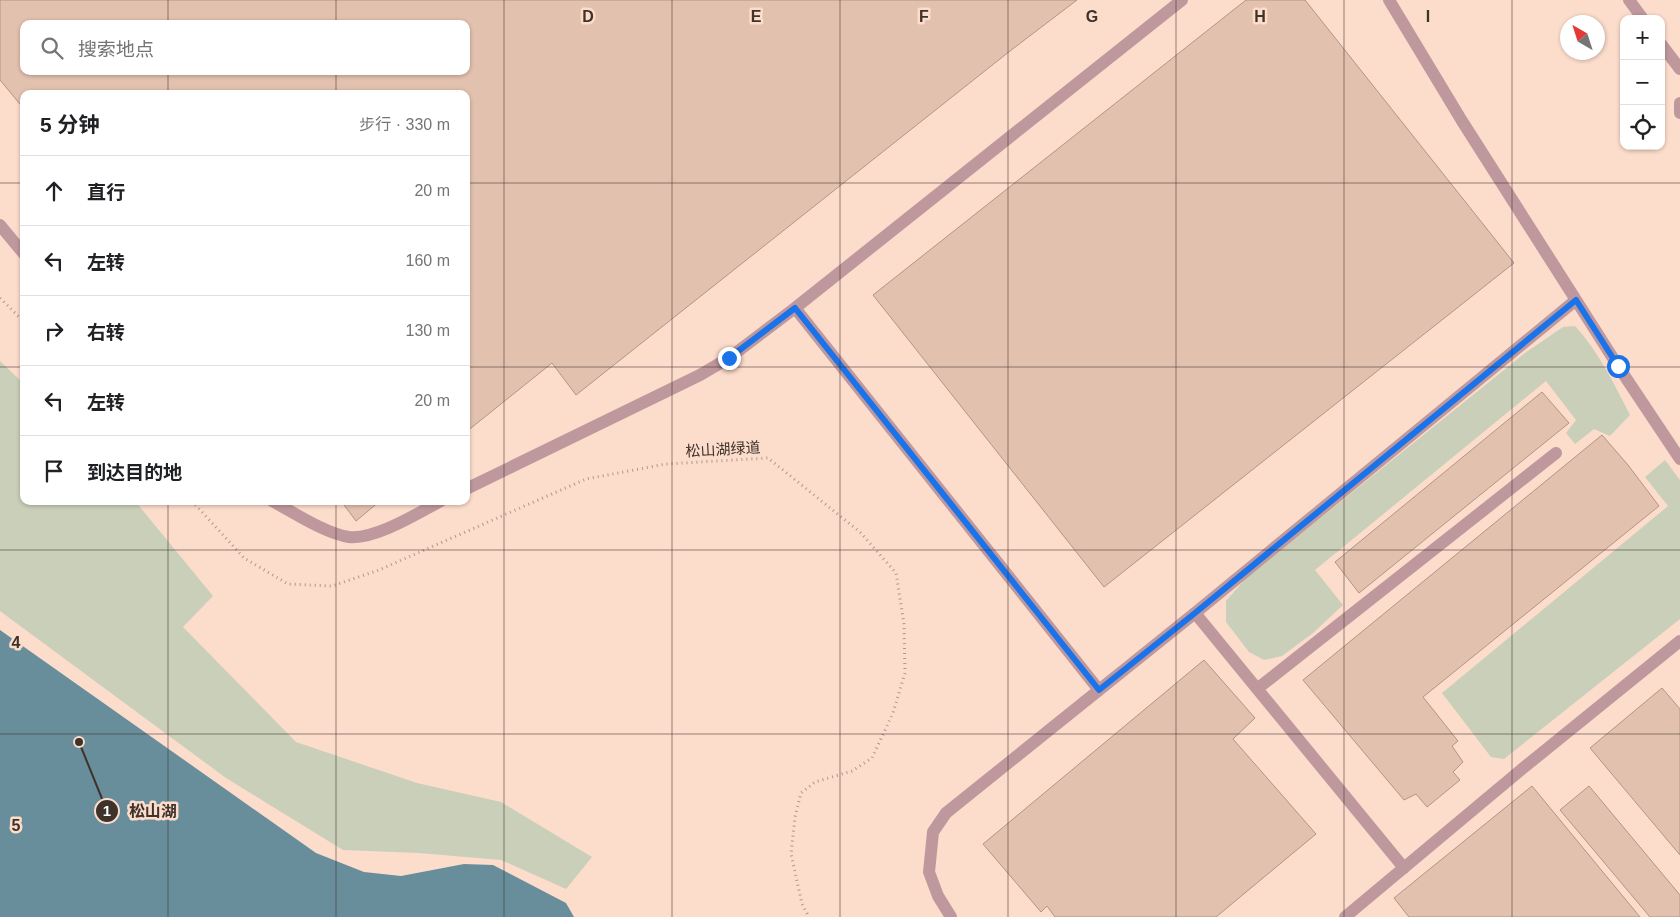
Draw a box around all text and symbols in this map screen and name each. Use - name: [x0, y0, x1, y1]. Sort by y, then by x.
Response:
- text: D: [582, 8, 594, 25]
- text: E: [751, 8, 762, 25]
- text: F: [919, 8, 929, 25]
- text: G: [1086, 8, 1098, 25]
- text: H: [1254, 8, 1266, 25]
- text: I: [1426, 8, 1430, 25]
- north arrow: [1560, 15, 1605, 60]
- map controls: [1620, 15, 1665, 150]
- button: +: [1620, 15, 1665, 60]
- search box: [20, 20, 470, 75]
- icon: search: [38, 34, 66, 62]
- text: 搜索地点: [78, 39, 154, 60]
- button: −: [1620, 60, 1665, 105]
- button: locate: [1620, 105, 1665, 150]
- text: 5 分钟: [40, 113, 100, 136]
- text: 步行 · 330 m: [359, 116, 450, 133]
- icon: ahead: [40, 177, 68, 205]
- text: 直行: [87, 182, 125, 203]
- text: 20 m: [414, 182, 450, 199]
- icon: left: [40, 247, 68, 275]
- text: 左转: [87, 252, 125, 273]
- text: 160 m: [406, 252, 450, 269]
- icon: right: [40, 317, 68, 345]
- text: 右转: [87, 322, 125, 343]
- text: 130 m: [406, 322, 450, 339]
- route end: [718, 347, 741, 370]
- route start: [1607, 355, 1630, 378]
- icon: left: [40, 387, 68, 415]
- text: 左转: [87, 392, 125, 413]
- text: 20 m: [414, 392, 450, 409]
- street label: 松山湖绿道: [685, 439, 761, 459]
- icon: arrive: [40, 457, 68, 485]
- text: 到达目的地: [87, 462, 182, 483]
- text: 4: [12, 634, 21, 651]
- callout: 松山湖: [94, 796, 187, 827]
- text: 1: [103, 802, 111, 819]
- text: 松山湖: [129, 803, 177, 820]
- text: 5: [12, 817, 21, 834]

